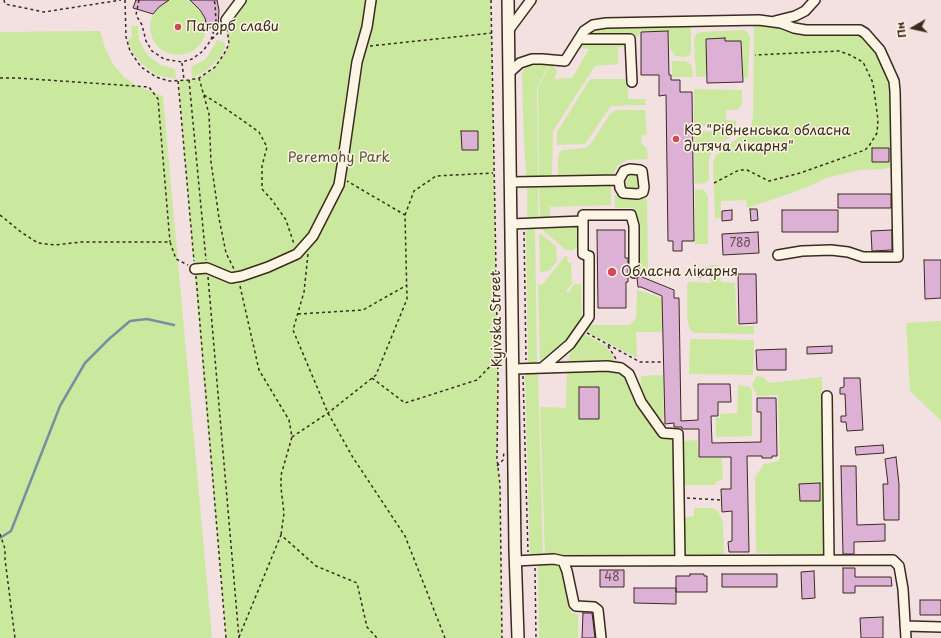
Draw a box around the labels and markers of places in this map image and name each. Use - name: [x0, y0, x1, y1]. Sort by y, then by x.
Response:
- place label: Пагорб слави: [186, 19, 279, 35]
- marker: Пагорб слави: [173, 22, 183, 32]
- place label: КЗ "Рівненська обласна дитяча лікарня": [684, 123, 850, 156]
- marker: КЗ "Рівненська обласна дитяча лікарня": [671, 134, 681, 144]
- place label: Обласна лікарня: [621, 264, 738, 280]
- marker: Обласна лікарня: [606, 266, 618, 278]

